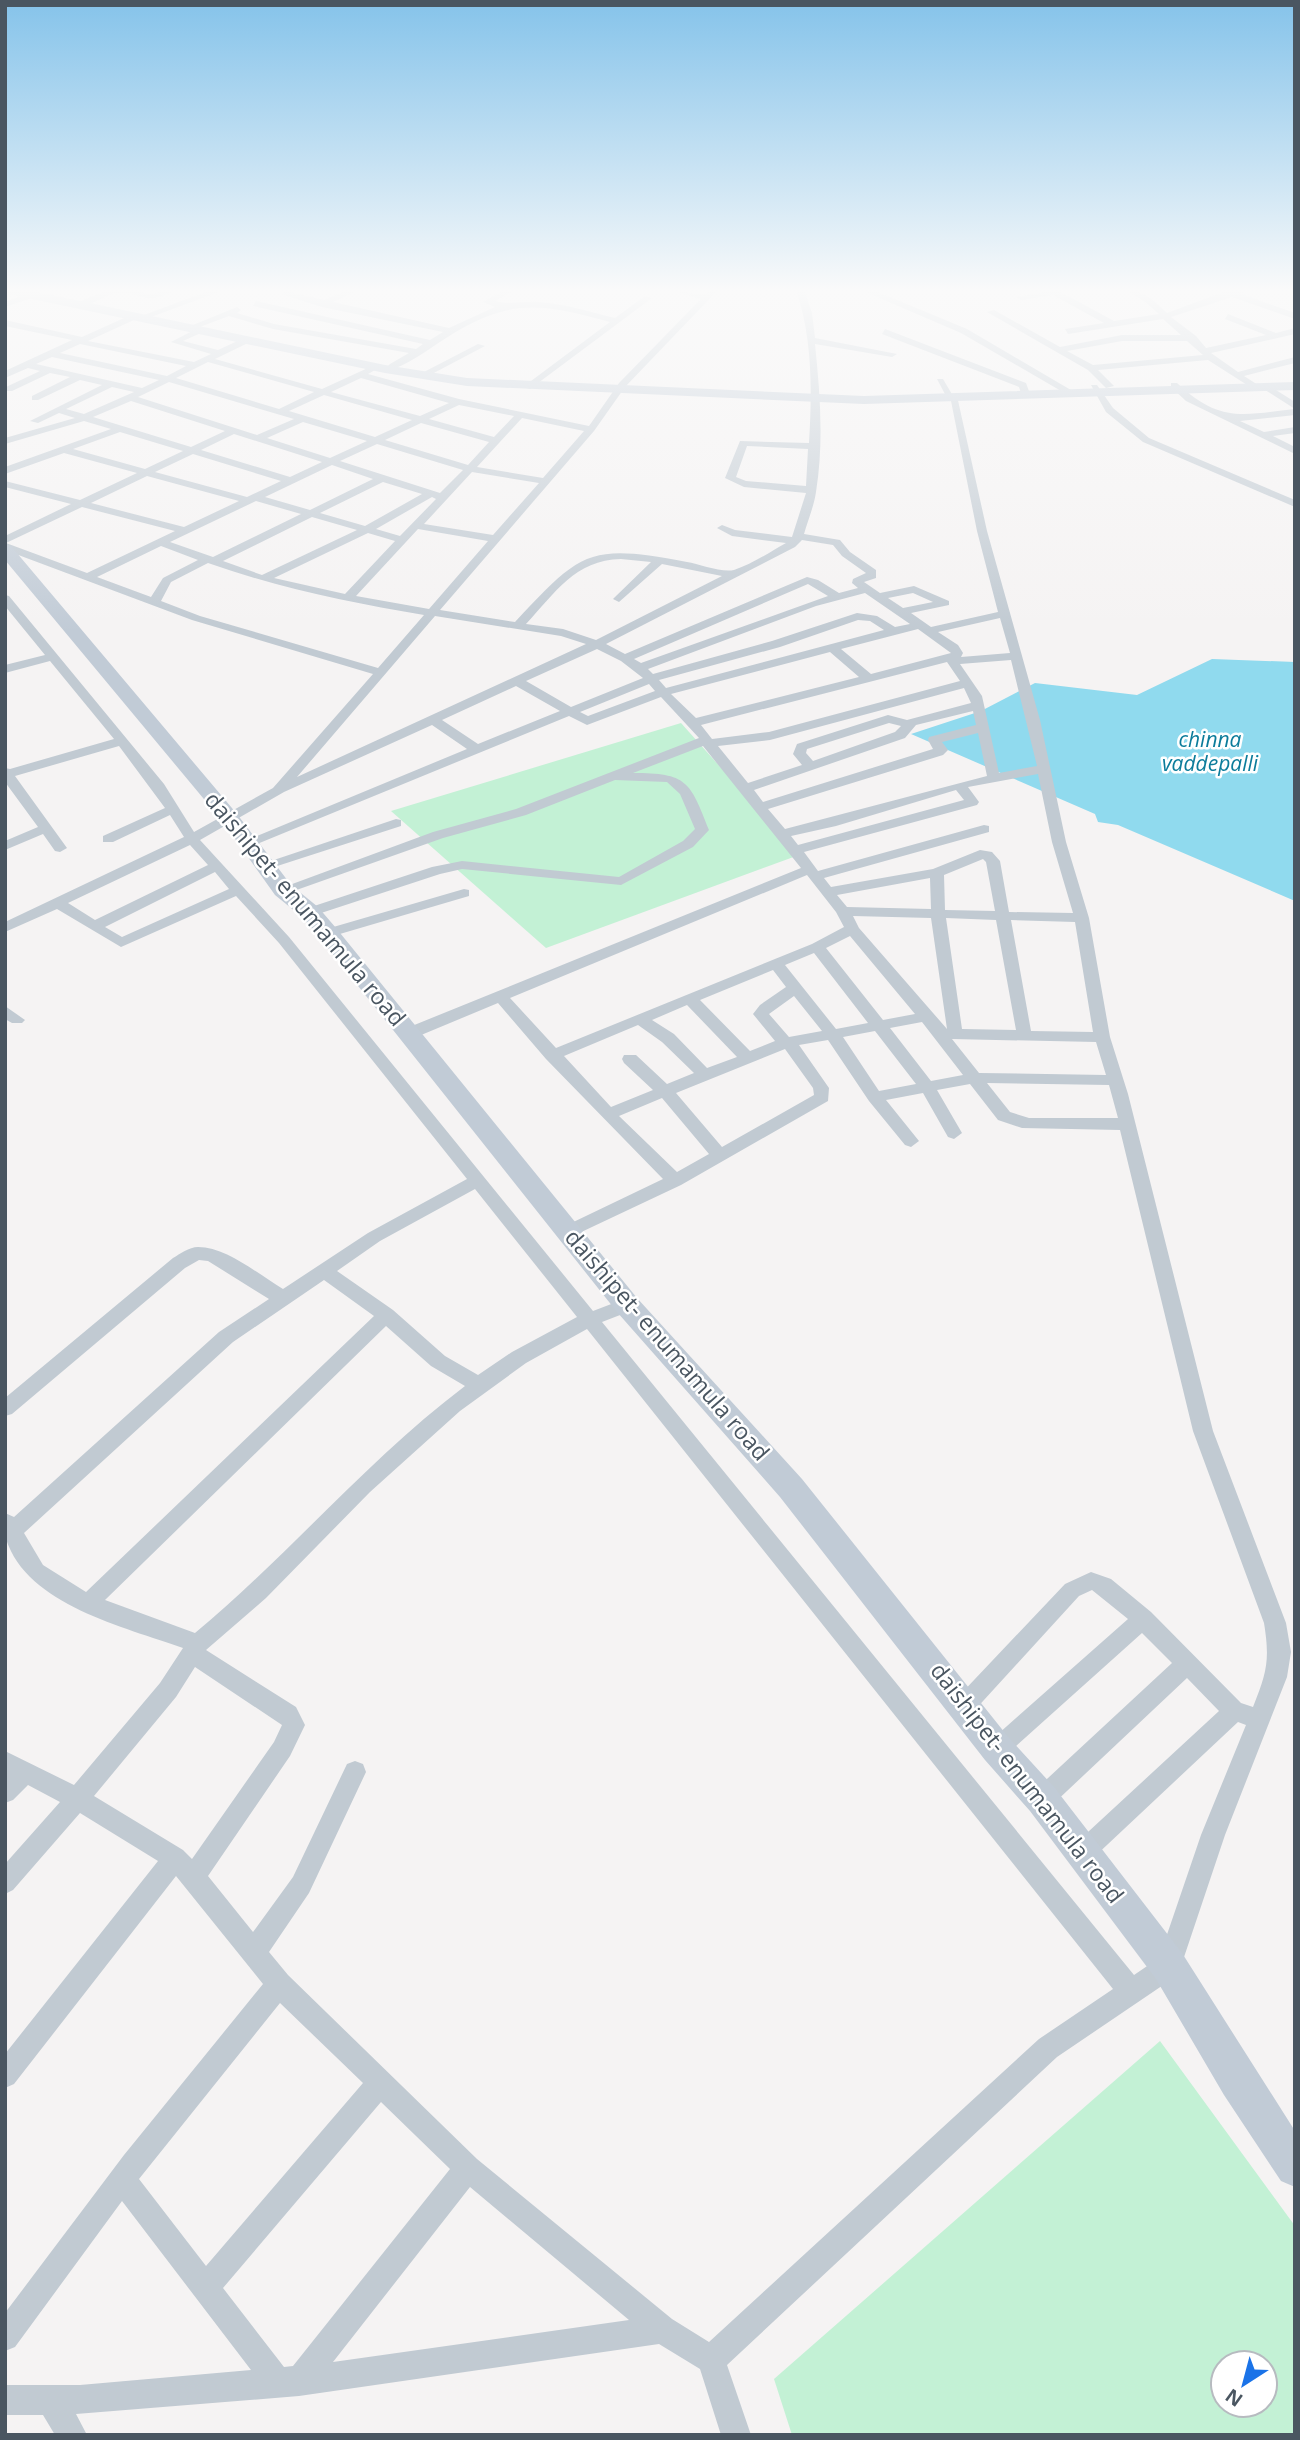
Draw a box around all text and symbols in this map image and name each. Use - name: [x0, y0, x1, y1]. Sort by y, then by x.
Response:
- water label: chinna vaddepalli: [1162, 725, 1259, 777]
- street label: daishipet- enumamula road: [198, 784, 414, 1033]
- street label: daishipet- enumamula road: [558, 1222, 777, 1467]
- street label: daishipet- enumamula road: [924, 1655, 1132, 1909]
- north arrow: [1209, 2349, 1279, 2419]
- text: N: [1220, 2383, 1248, 2413]

